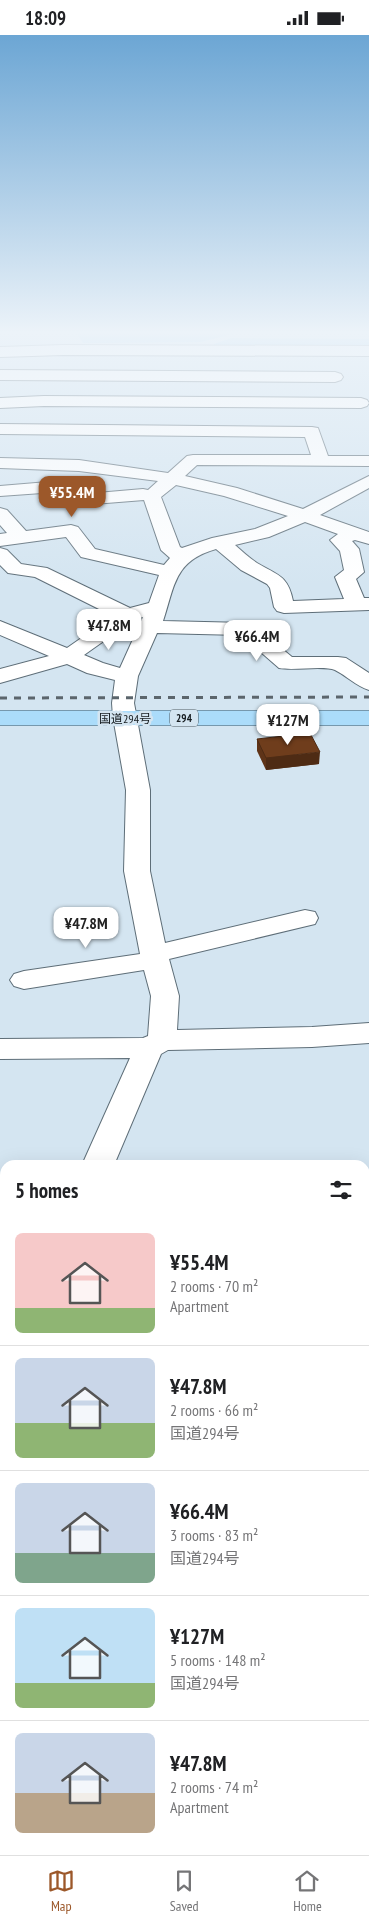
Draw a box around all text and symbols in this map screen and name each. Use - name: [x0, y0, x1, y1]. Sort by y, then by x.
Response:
- text: 18:09: [25, 6, 66, 30]
- pin: ¥55.4M: [31, 475, 113, 518]
- text: ¥55.4M: [50, 482, 94, 502]
- pin: ¥47.8M: [68, 609, 150, 651]
- text: ¥47.8M: [87, 615, 131, 635]
- pin: ¥66.4M: [216, 619, 298, 662]
- text: ¥66.4M: [235, 626, 279, 646]
- pin: ¥127M: [253, 703, 323, 746]
- road number: 294: [170, 709, 198, 726]
- text: ¥127M: [267, 710, 309, 730]
- street label: 国道294号: [99, 711, 151, 726]
- pin: ¥47.8M: [45, 907, 127, 949]
- text: ¥47.8M: [64, 913, 108, 933]
- icon: filters: [327, 1176, 355, 1204]
- text: 5 homes: [15, 1177, 78, 1204]
- text: ¥55.4M: [170, 1249, 229, 1276]
- icon: home: [55, 1253, 115, 1313]
- text: 2 rooms · 70 m²: [170, 1276, 258, 1296]
- text: Apartment: [170, 1296, 229, 1316]
- text: ¥47.8M: [170, 1373, 226, 1400]
- icon: home: [55, 1378, 115, 1438]
- text: 2 rooms · 66 m²: [170, 1400, 258, 1420]
- text: 国道294号: [170, 1423, 240, 1443]
- text: ¥66.4M: [170, 1498, 229, 1525]
- icon: home: [55, 1503, 115, 1563]
- text: 3 rooms · 83 m²: [170, 1525, 258, 1545]
- text: 国道294号: [170, 1548, 240, 1568]
- text: ¥127M: [170, 1623, 224, 1650]
- icon: home: [55, 1628, 115, 1688]
- text: 5 rooms · 148 m²: [170, 1650, 266, 1670]
- text: 国道294号: [170, 1673, 240, 1693]
- text: ¥47.8M: [170, 1750, 226, 1777]
- icon: home: [55, 1753, 115, 1813]
- text: 2 rooms · 74 m²: [170, 1777, 258, 1797]
- text: Apartment: [170, 1797, 229, 1817]
- tab: Map: [47, 1867, 75, 1915]
- tab: Saved: [170, 1867, 199, 1915]
- tab: Home: [293, 1867, 322, 1915]

